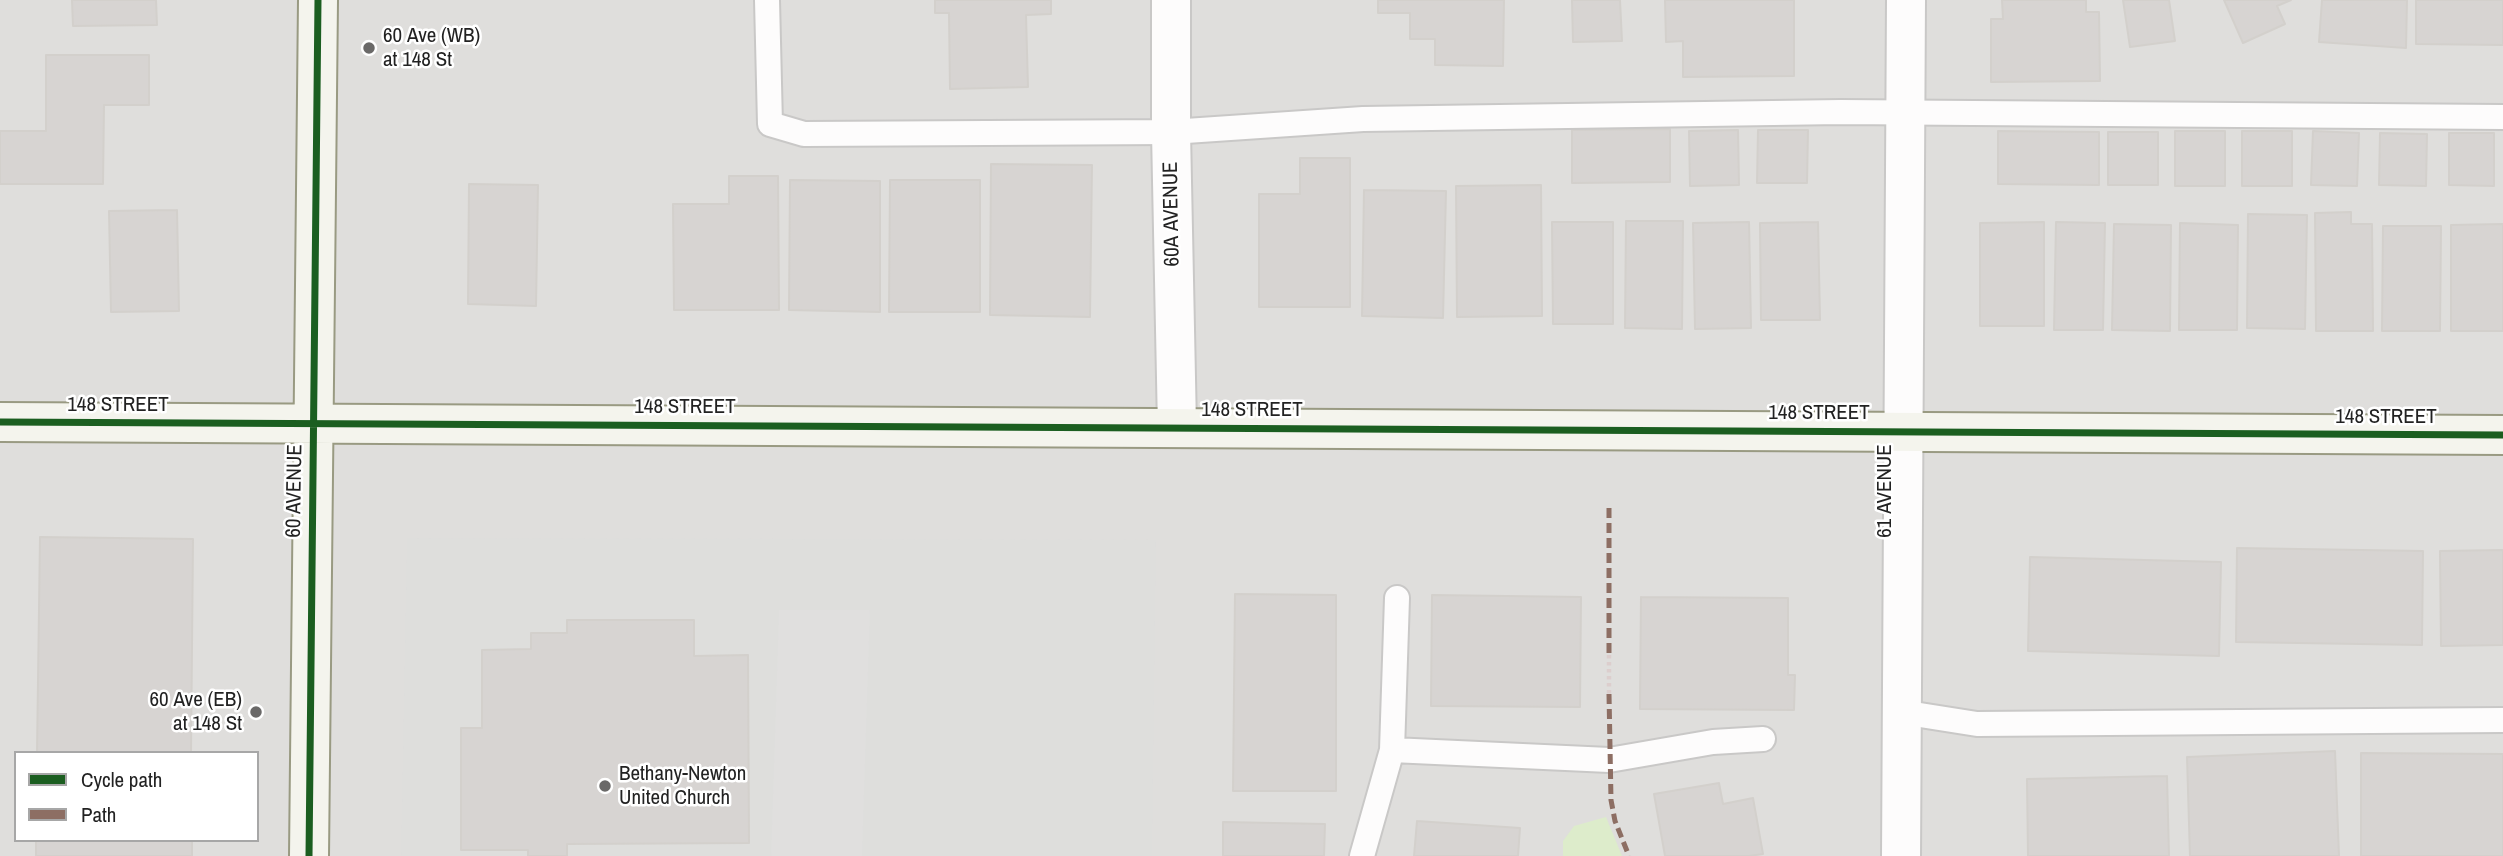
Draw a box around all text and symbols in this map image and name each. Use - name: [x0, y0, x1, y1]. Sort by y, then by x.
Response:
- place label: 60 Ave (WB) at 148 St: [383, 23, 480, 73]
- marker: 60 Ave (WB) at 148 St: [361, 40, 377, 56]
- street label: 60A AVENUE: [1158, 161, 1186, 267]
- street label: 148 STREET: [67, 392, 169, 418]
- street label: 148 STREET: [634, 394, 736, 420]
- street label: 148 STREET: [1201, 397, 1303, 423]
- street label: 148 STREET: [1768, 400, 1870, 426]
- street label: 148 STREET: [2335, 404, 2437, 430]
- street label: 60 AVENUE: [282, 444, 308, 538]
- street label: 61 AVENUE: [1872, 444, 1898, 538]
- place label: 60 Ave (EB) at 148 St: [149, 687, 242, 737]
- marker: 60 Ave (EB) at 148 St: [248, 704, 264, 720]
- legend: [14, 751, 259, 842]
- place label: Bethany-Newton United Church: [619, 761, 746, 811]
- text: Cycle path: [81, 765, 162, 794]
- marker: Bethany-Newton United Church: [597, 778, 613, 794]
- text: Path: [81, 800, 116, 829]

